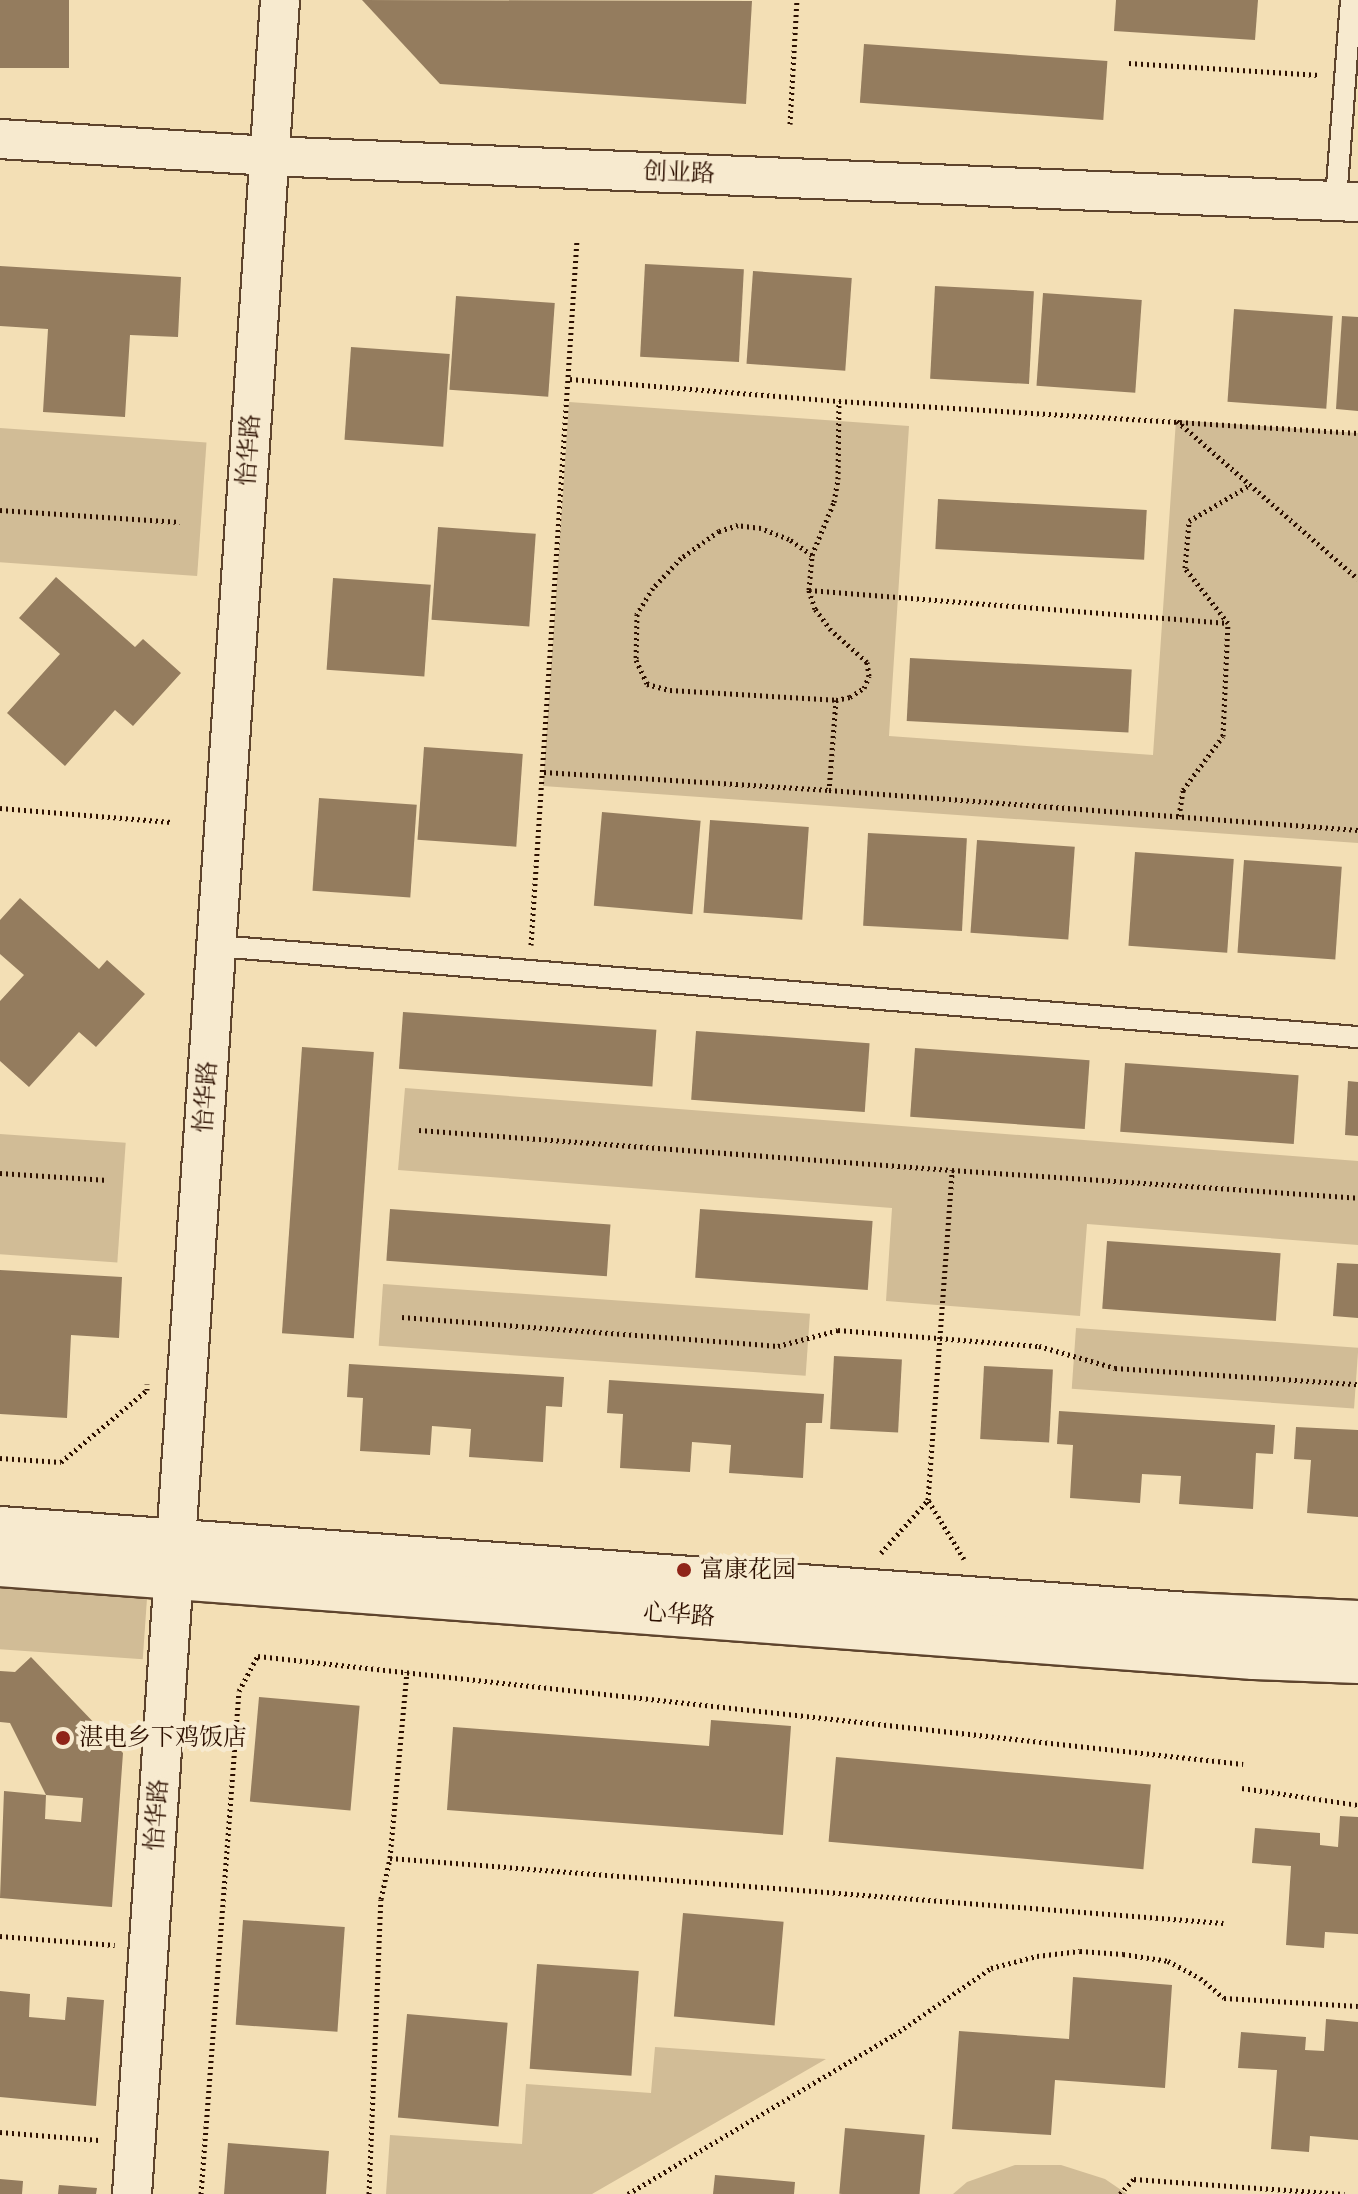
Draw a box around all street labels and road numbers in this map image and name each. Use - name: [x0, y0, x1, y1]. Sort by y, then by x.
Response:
- street label: 创业路: [643, 157, 715, 189]
- street label: 怡华路: [232, 413, 266, 487]
- street label: 怡华路: [189, 1060, 223, 1134]
- street label: 心华路: [642, 1598, 716, 1632]
- street label: 怡华路: [140, 1778, 174, 1852]

